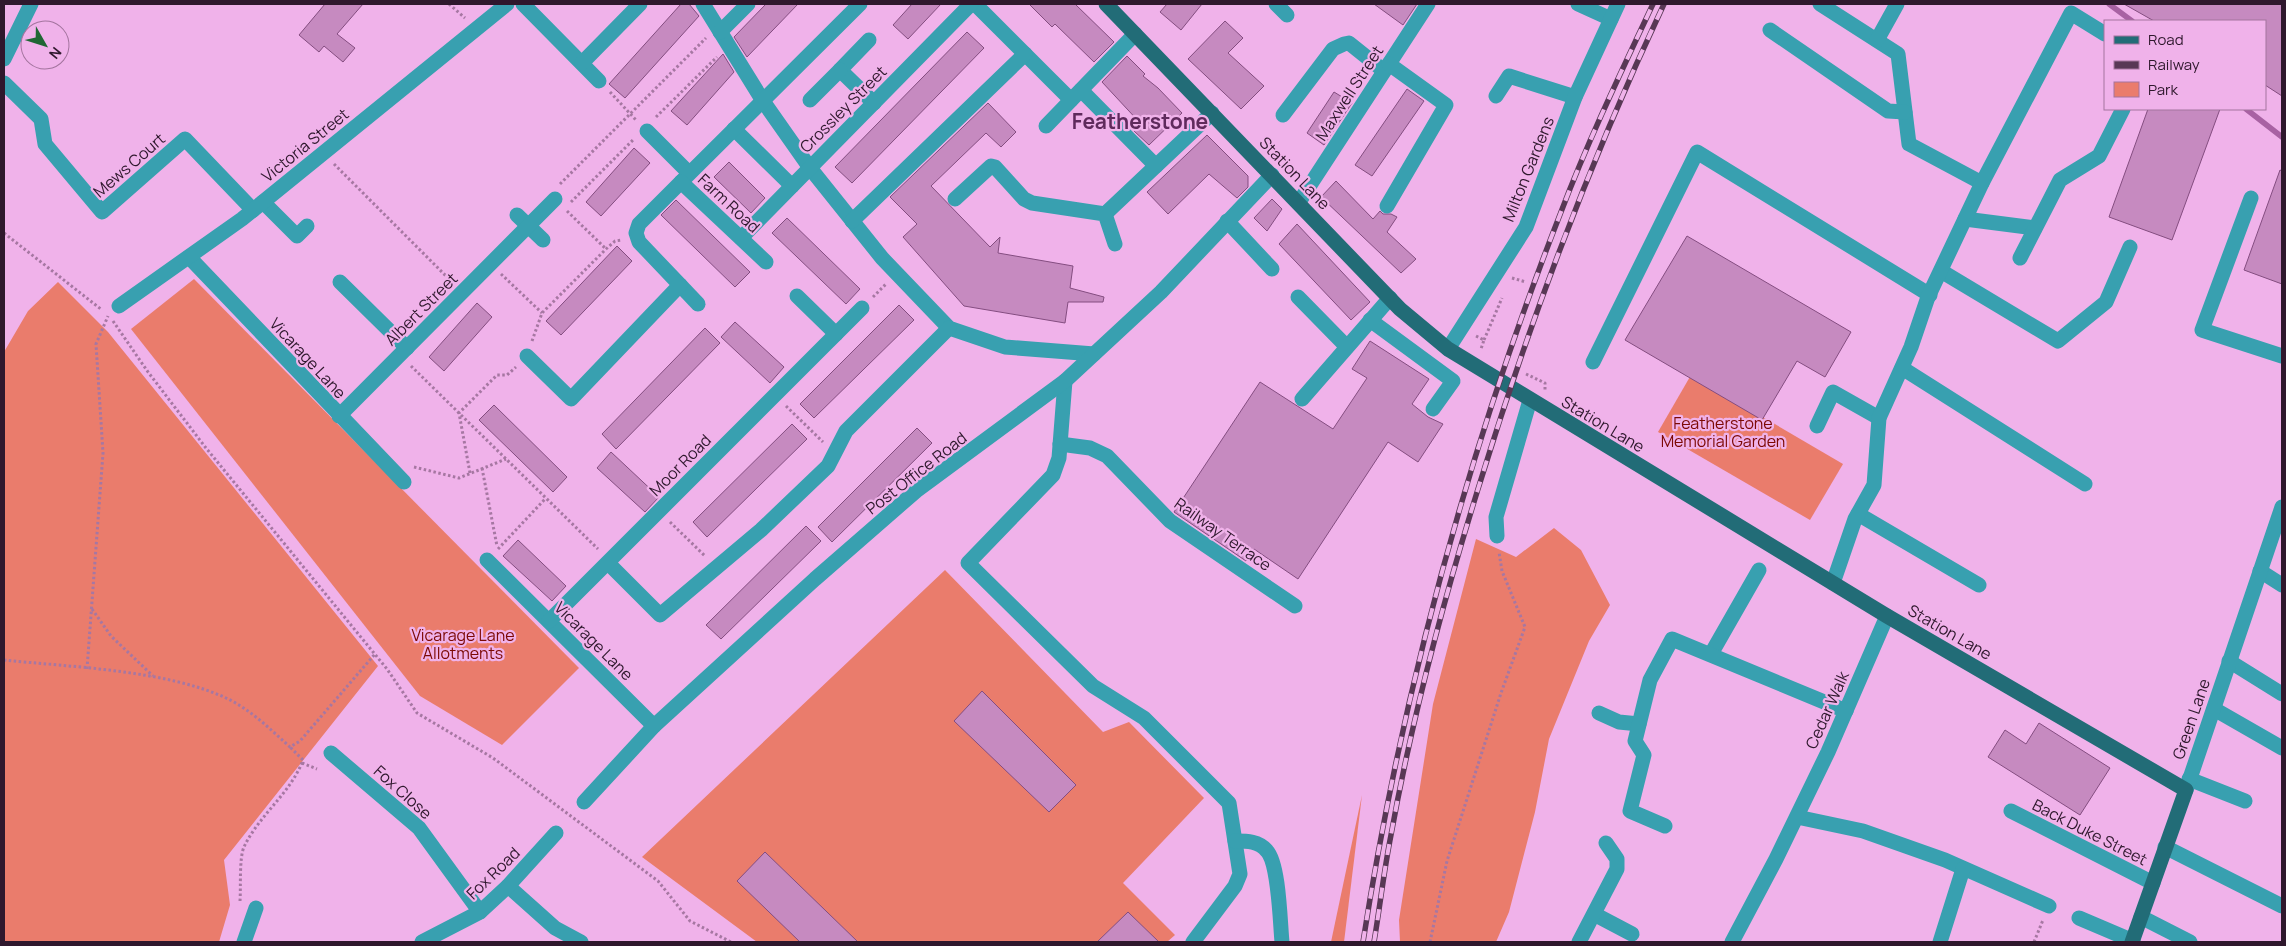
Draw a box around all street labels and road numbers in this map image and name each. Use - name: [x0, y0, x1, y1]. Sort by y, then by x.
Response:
- street label: Maxwell Street: [1310, 41, 1388, 145]
- street label: Crossley Street: [795, 61, 891, 157]
- street label: Victoria Street: [257, 103, 353, 187]
- street label: Milton Gardens: [1497, 113, 1559, 225]
- street label: Mews Court: [88, 128, 170, 202]
- street label: Station Lane: [1255, 132, 1335, 214]
- street label: Farm Road: [693, 169, 765, 237]
- street label: Albert Street: [380, 268, 462, 350]
- street label: Vicarage Lane: [265, 313, 351, 403]
- street label: Station Lane: [1557, 391, 1649, 457]
- street label: Post Office Road: [861, 427, 971, 519]
- street label: Moor Road: [644, 429, 716, 501]
- street label: Railway Terrace: [1170, 492, 1276, 576]
- street label: Vicarage Lane: [550, 597, 638, 685]
- street label: Station Lane: [1904, 599, 1996, 665]
- street label: Cedar Walk: [1800, 667, 1854, 752]
- street label: Green Lane: [2167, 676, 2215, 762]
- street label: Fox Close: [369, 760, 437, 824]
- street label: Back Duke Street: [2029, 794, 2151, 870]
- street label: Fox Road: [461, 842, 525, 904]

